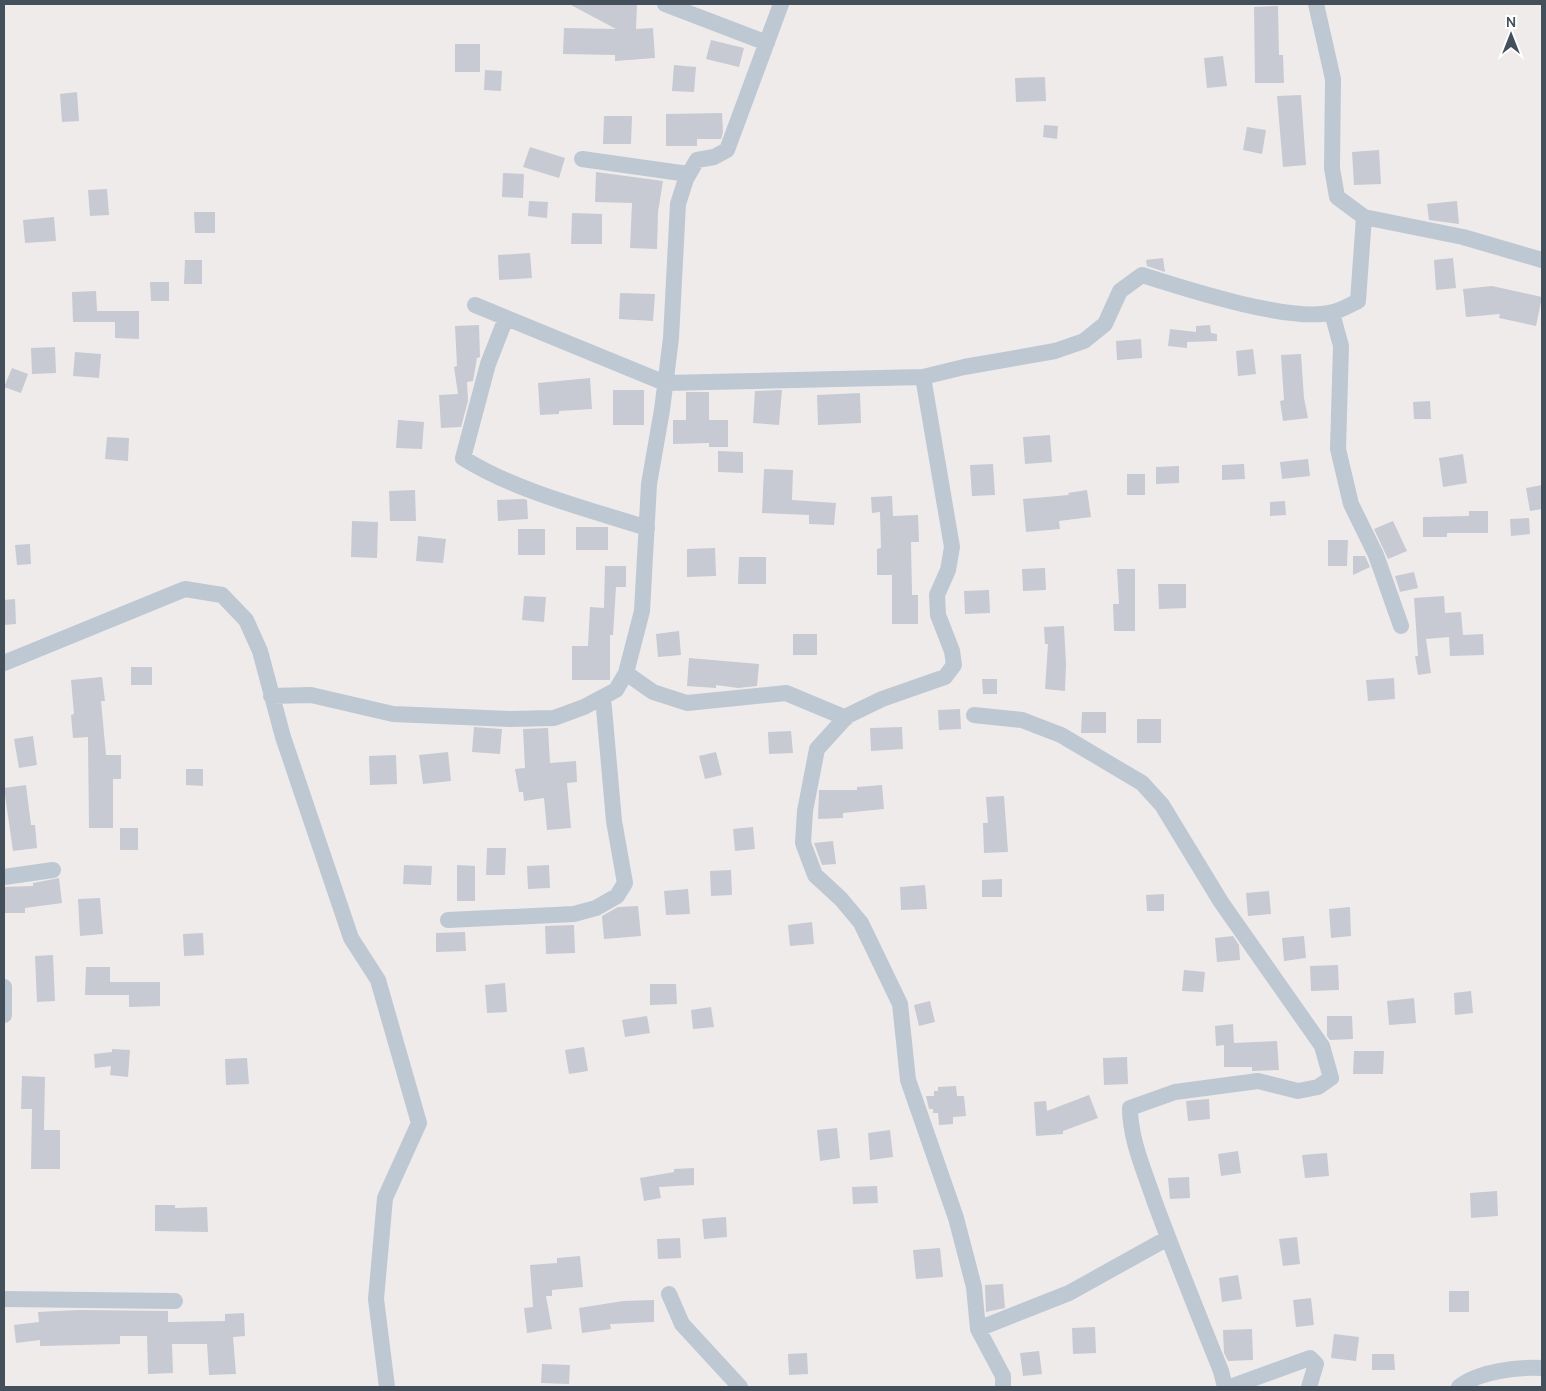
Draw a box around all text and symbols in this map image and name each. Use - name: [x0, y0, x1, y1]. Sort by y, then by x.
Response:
- north arrow: [1486, 10, 1536, 60]
- text: N: [1506, 12, 1516, 31]

